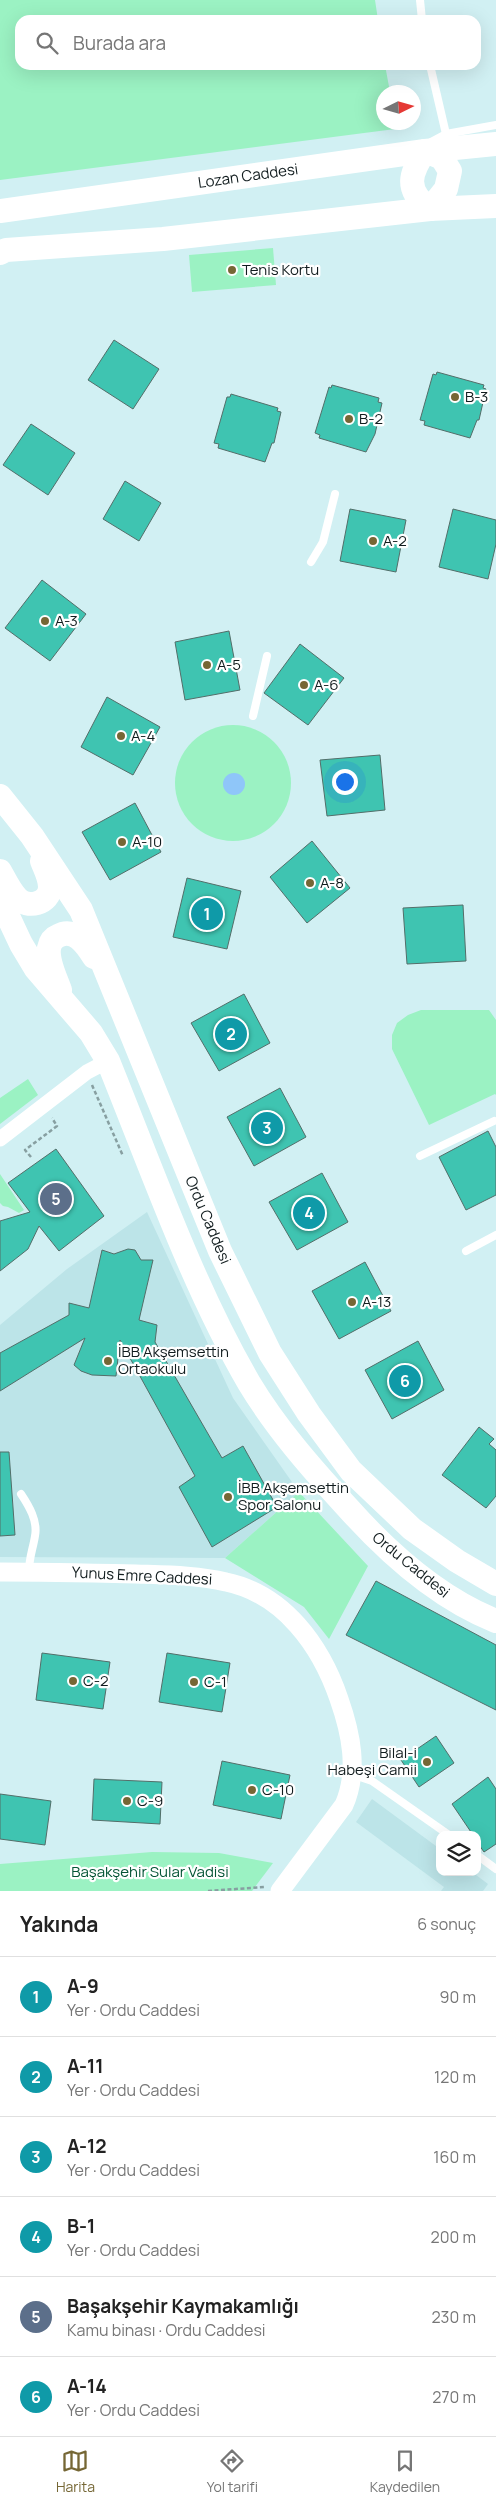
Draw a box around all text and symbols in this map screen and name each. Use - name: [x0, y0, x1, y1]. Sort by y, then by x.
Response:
- search box: [15, 15, 481, 70]
- icon: search: [33, 29, 61, 57]
- text: Burada ara: [73, 30, 166, 56]
- north arrow: [376, 85, 421, 130]
- street label: Lozan Caddesi: [196, 158, 299, 193]
- place label: Tenis Kortu: [242, 259, 319, 280]
- marker: Tenis Kortu: [226, 264, 238, 276]
- place label: B-3: [465, 386, 488, 407]
- marker: B-3: [449, 391, 461, 403]
- place label: B-2: [359, 408, 383, 429]
- marker: B-2: [343, 413, 355, 425]
- place label: A-2: [383, 530, 407, 551]
- marker: A-2: [367, 535, 379, 547]
- place label: A-3: [55, 610, 78, 631]
- marker: A-3: [39, 615, 51, 627]
- place label: A-5: [217, 654, 241, 675]
- marker: A-5: [201, 659, 213, 671]
- place label: A-6: [314, 674, 339, 695]
- marker: A-6: [298, 679, 310, 691]
- place label: A-4: [131, 725, 155, 746]
- marker: A-4: [115, 730, 127, 742]
- your location: [332, 769, 358, 795]
- place label: A-10: [132, 831, 162, 852]
- marker: A-10: [116, 836, 128, 848]
- place label: A-8: [320, 872, 344, 893]
- marker: A-8: [304, 877, 316, 889]
- pin: 1: [191, 895, 223, 933]
- pin: 2: [215, 1015, 247, 1053]
- pin: 3: [251, 1109, 283, 1147]
- street label: Ordu Caddesi: [180, 1172, 236, 1267]
- pin: 5: [40, 1180, 72, 1218]
- pin: 4: [293, 1194, 325, 1232]
- place label: A-13: [362, 1291, 391, 1312]
- marker: A-13: [346, 1296, 358, 1308]
- place label: İBB Akşemsettin Ortaokulu: [118, 1341, 229, 1379]
- marker: İBB Akşemsettin Ortaokulu: [102, 1355, 114, 1367]
- pin: 6: [389, 1362, 421, 1400]
- place label: İBB Akşemsettin Spor Salonu: [238, 1477, 349, 1515]
- marker: İBB Akşemsettin Spor Salonu: [222, 1491, 234, 1503]
- street label: Ordu Caddesi: [368, 1527, 454, 1602]
- street label: Yunus Emre Caddesi: [71, 1561, 213, 1590]
- place label: C-2: [83, 1670, 109, 1691]
- place label: C-1: [204, 1671, 227, 1692]
- marker: C-2: [67, 1675, 79, 1687]
- marker: C-1: [188, 1676, 200, 1688]
- place label: Bilal-i Habeşi Camii: [328, 1742, 417, 1780]
- marker: Bilal-i Habeşi Camii: [421, 1756, 433, 1768]
- place label: C-10: [262, 1779, 294, 1800]
- marker: C-10: [246, 1784, 258, 1796]
- place label: C-9: [137, 1790, 163, 1811]
- marker: C-9: [121, 1795, 133, 1807]
- map controls: [436, 1831, 481, 1876]
- button: layers: [436, 1831, 481, 1876]
- park label: Başakşehir Sular Vadisi: [71, 1861, 229, 1882]
- text: Yakında: [20, 1910, 98, 1938]
- text: 6 sonuç: [417, 1913, 476, 1935]
- text: A-9: [67, 1973, 99, 1999]
- text: 1: [32, 1986, 40, 2008]
- text: 90 m: [440, 1986, 476, 2008]
- text: Yer · Ordu Caddesi: [67, 1999, 200, 2021]
- text: A-11: [67, 2053, 104, 2079]
- text: 2: [31, 2066, 41, 2088]
- text: 120 m: [434, 2066, 476, 2088]
- text: Yer · Ordu Caddesi: [67, 2079, 200, 2101]
- text: A-12: [67, 2133, 107, 2159]
- text: 3: [31, 2146, 41, 2168]
- text: 160 m: [433, 2146, 476, 2168]
- text: Yer · Ordu Caddesi: [67, 2159, 200, 2181]
- text: B-1: [67, 2213, 95, 2239]
- text: 4: [31, 2226, 41, 2248]
- text: 200 m: [431, 2226, 476, 2248]
- text: Yer · Ordu Caddesi: [67, 2239, 200, 2261]
- text: Başakşehir Kaymakamlığı: [67, 2293, 299, 2319]
- text: 5: [31, 2306, 41, 2328]
- text: 230 m: [432, 2306, 476, 2328]
- text: Kamu binası · Ordu Caddesi: [67, 2319, 266, 2341]
- text: A-14: [67, 2373, 107, 2399]
- text: 6: [31, 2386, 41, 2408]
- text: 270 m: [432, 2386, 476, 2408]
- text: Yer · Ordu Caddesi: [67, 2399, 200, 2421]
- tab: Harita: [56, 2447, 95, 2496]
- tab: Yol tarifi: [207, 2447, 258, 2496]
- tab: Kaydedilen: [370, 2447, 440, 2496]

